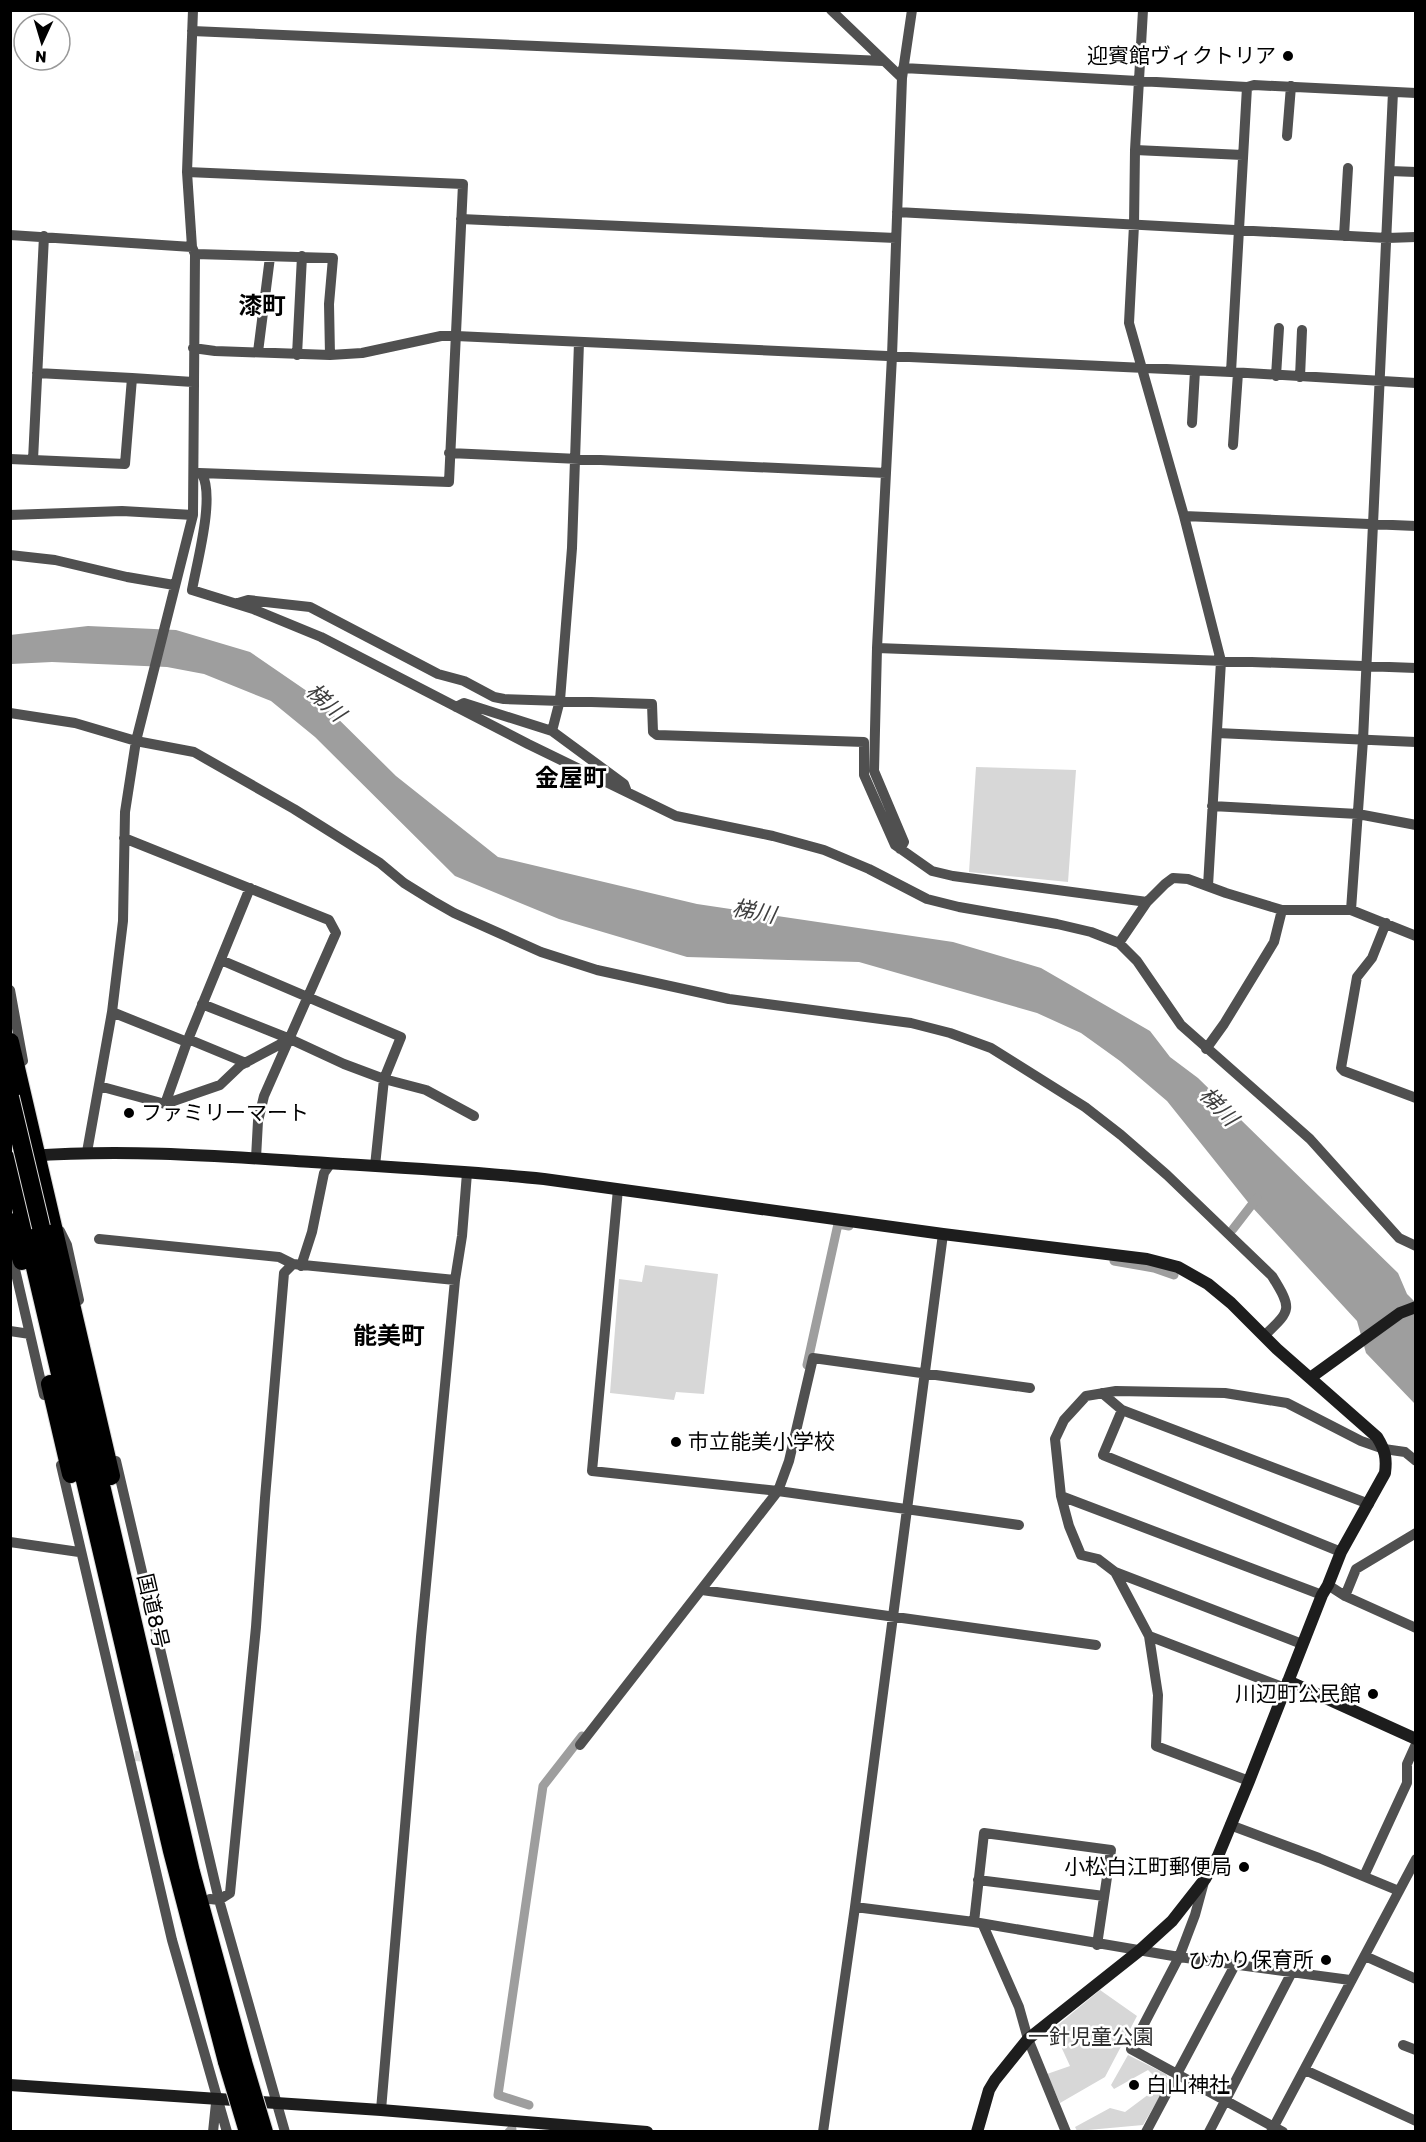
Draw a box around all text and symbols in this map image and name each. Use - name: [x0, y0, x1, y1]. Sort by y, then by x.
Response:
- north arrow: [12, 12, 72, 72]
- place label: 迎賓館ヴィクトリア: [1087, 43, 1276, 68]
- text: N: [35, 47, 47, 66]
- marker: 迎賓館ヴィクトリア: [1281, 49, 1295, 63]
- district label: 漆町: [238, 292, 286, 320]
- water label: 梯川: [300, 677, 352, 729]
- district label: 金屋町: [535, 764, 607, 792]
- water label: 梯川: [730, 894, 780, 929]
- water label: 梯川: [1194, 1081, 1245, 1133]
- place label: ファミリーマート: [141, 1100, 309, 1125]
- marker: ファミリーマート: [122, 1106, 136, 1120]
- district label: 能美町: [353, 1322, 425, 1350]
- place label: 市立能美小学校: [688, 1429, 835, 1454]
- marker: 市立能美小学校: [669, 1435, 683, 1449]
- street label: 国道8号: [133, 1571, 174, 1651]
- place label: 川辺町公民館: [1235, 1681, 1361, 1706]
- marker: 川辺町公民館: [1366, 1687, 1380, 1701]
- place label: 小松白江町郵便局: [1064, 1854, 1232, 1879]
- marker: 小松白江町郵便局: [1237, 1860, 1251, 1874]
- place label: ひかり保育所: [1188, 1947, 1314, 1972]
- marker: ひかり保育所: [1319, 1953, 1333, 1967]
- park label: 一針児童公園: [1028, 2024, 1154, 2049]
- place label: 白山神社: [1146, 2072, 1230, 2097]
- marker: 白山神社: [1127, 2078, 1141, 2092]

